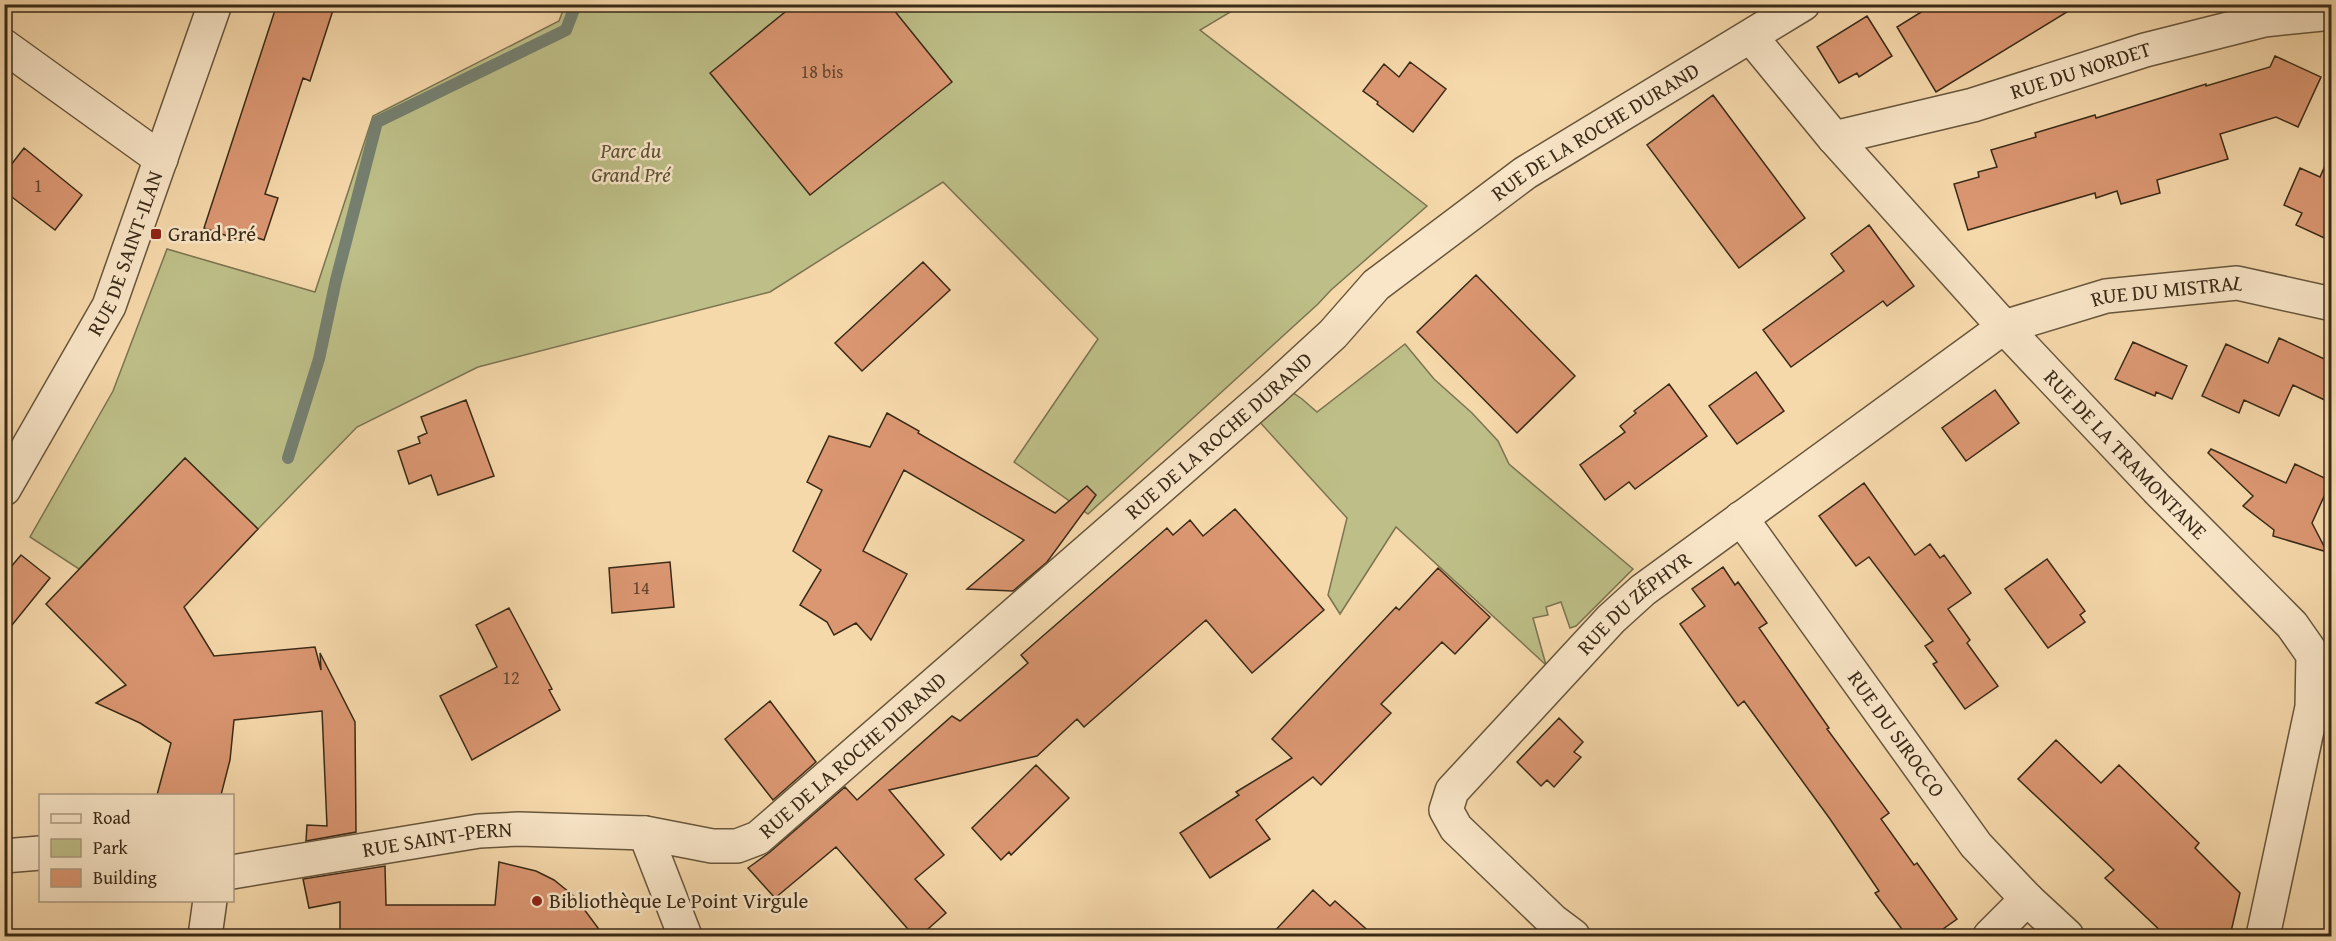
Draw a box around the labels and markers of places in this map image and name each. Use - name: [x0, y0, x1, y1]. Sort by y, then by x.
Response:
- place label: Grand Pré: [168, 218, 256, 249]
- marker: Grand Pré: [149, 227, 163, 241]
- place label: Bibliothèque Le Point Virgule: [549, 885, 809, 916]
- marker: Bibliothèque Le Point Virgule: [530, 894, 544, 908]

